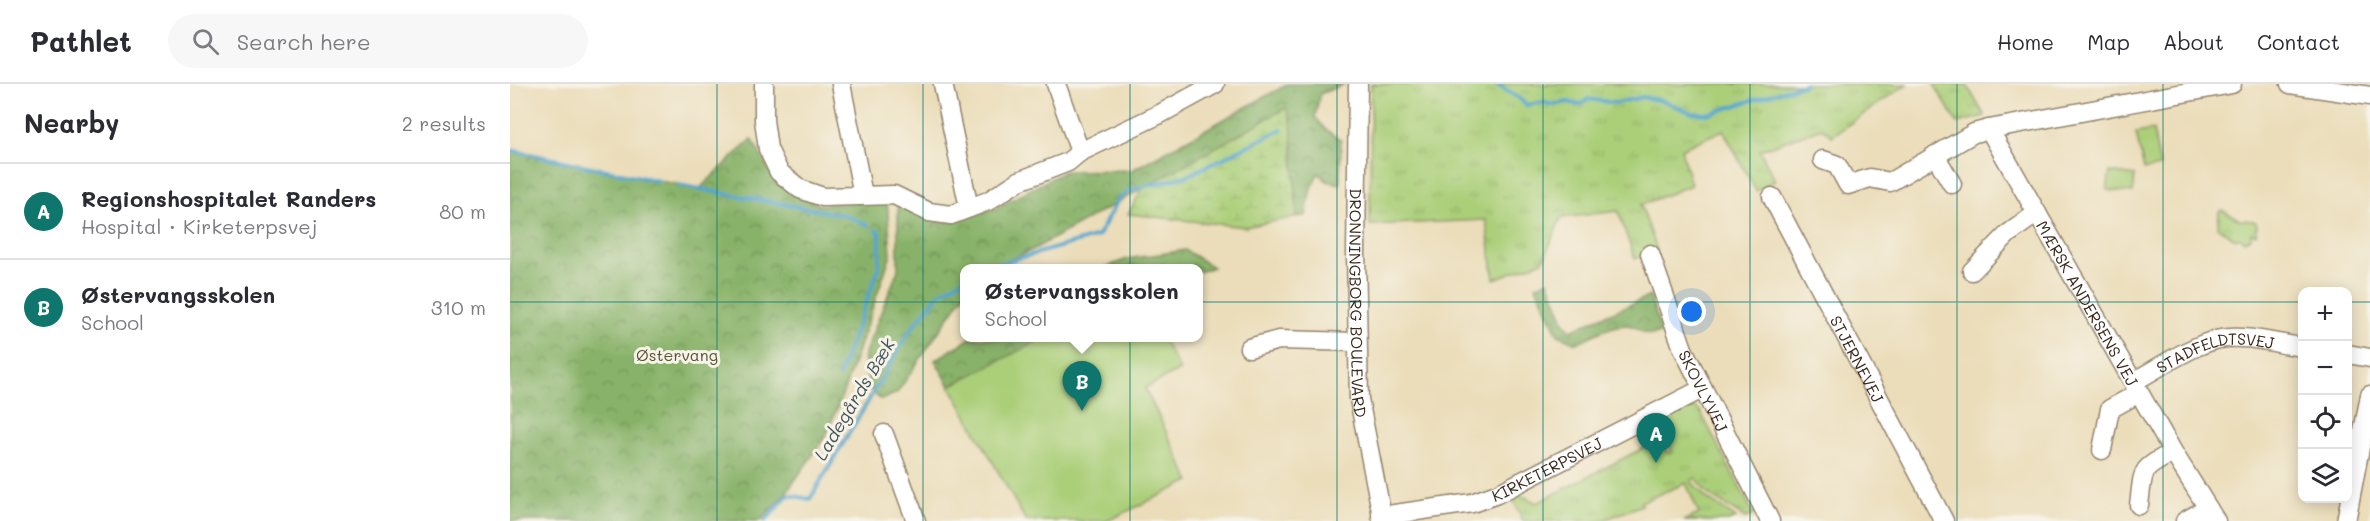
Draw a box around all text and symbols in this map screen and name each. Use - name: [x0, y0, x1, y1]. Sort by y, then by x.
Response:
- search box: [168, 14, 588, 68]
- text: Pathlet: [30, 23, 132, 59]
- icon: search: [189, 25, 222, 58]
- text: Search here: [237, 27, 371, 56]
- text: Home: [1997, 28, 2054, 55]
- text: Map: [2087, 28, 2130, 55]
- text: About: [2163, 28, 2224, 55]
- text: Contact: [2257, 28, 2340, 55]
- text: Nearby: [24, 106, 119, 140]
- text: 2 results: [402, 110, 486, 136]
- text: Regionshospitalet Randers: [81, 184, 376, 213]
- street label: DRONNINGBORG BOULEVARD: [1345, 188, 1373, 419]
- text: A: [37, 198, 50, 224]
- text: 80 m: [439, 198, 486, 224]
- text: Hospital · Kirketerpsvej: [81, 213, 317, 239]
- street label: MÆRSK ANDERSENS VEJ: [2033, 216, 2144, 390]
- popup: [960, 264, 1203, 342]
- text: Østervangsskolen: [984, 276, 1179, 305]
- text: Østervangsskolen: [81, 280, 275, 309]
- map controls: [2298, 287, 2352, 503]
- button: +: [2298, 287, 2352, 341]
- text: B: [37, 294, 50, 320]
- text: 310 m: [431, 294, 486, 320]
- your location: [1677, 297, 1706, 326]
- text: School: [984, 305, 1047, 331]
- text: School: [81, 309, 144, 335]
- street label: STJERNEVEJ: [1826, 312, 1890, 406]
- street label: STADFELDTSVEJ: [2152, 327, 2276, 377]
- water label: Ladegårds Bæk: [808, 333, 900, 465]
- button: −: [2298, 341, 2352, 395]
- park label: Østervang: [636, 344, 718, 365]
- street label: SKOVLYVEJ: [1675, 346, 1733, 435]
- pin: B: [1062, 362, 1102, 411]
- button: locate: [2298, 395, 2352, 449]
- pin: A: [1636, 414, 1676, 463]
- street label: KIRKETERPSVEJ: [1489, 432, 1605, 506]
- button: layers: [2298, 449, 2352, 503]

